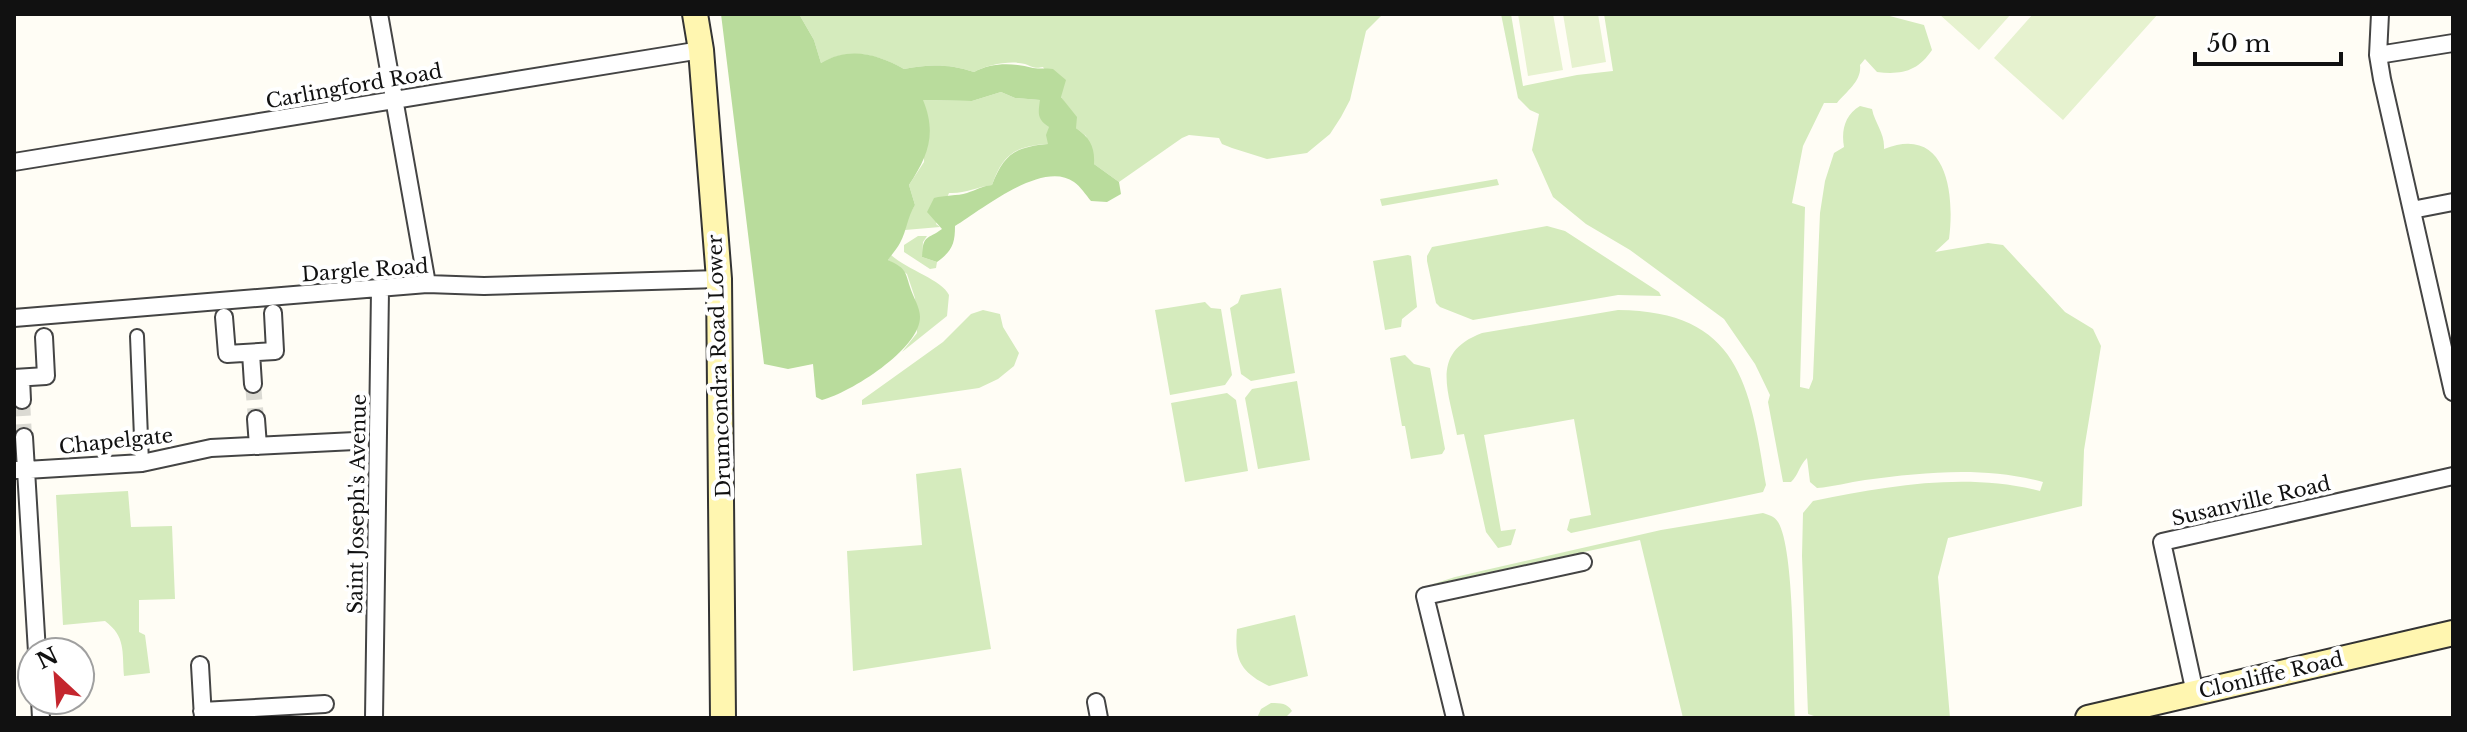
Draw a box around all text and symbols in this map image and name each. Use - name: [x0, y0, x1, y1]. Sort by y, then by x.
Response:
- scale bar: [2195, 16, 2341, 66]
- text: 50 m: [2207, 29, 2271, 58]
- street label: Carlingford Road: [264, 59, 444, 113]
- street label: Drumcondra Road Lower: [702, 234, 736, 498]
- street label: Dargle Road: [301, 254, 429, 286]
- street label: Saint Joseph's Avenue: [343, 394, 371, 614]
- street label: Chapelgate: [58, 423, 174, 459]
- street label: Susanville Road: [2169, 471, 2333, 531]
- north arrow: [16, 636, 96, 716]
- text: N: [32, 642, 63, 675]
- street label: Clonliffe Road: [2196, 647, 2346, 703]

